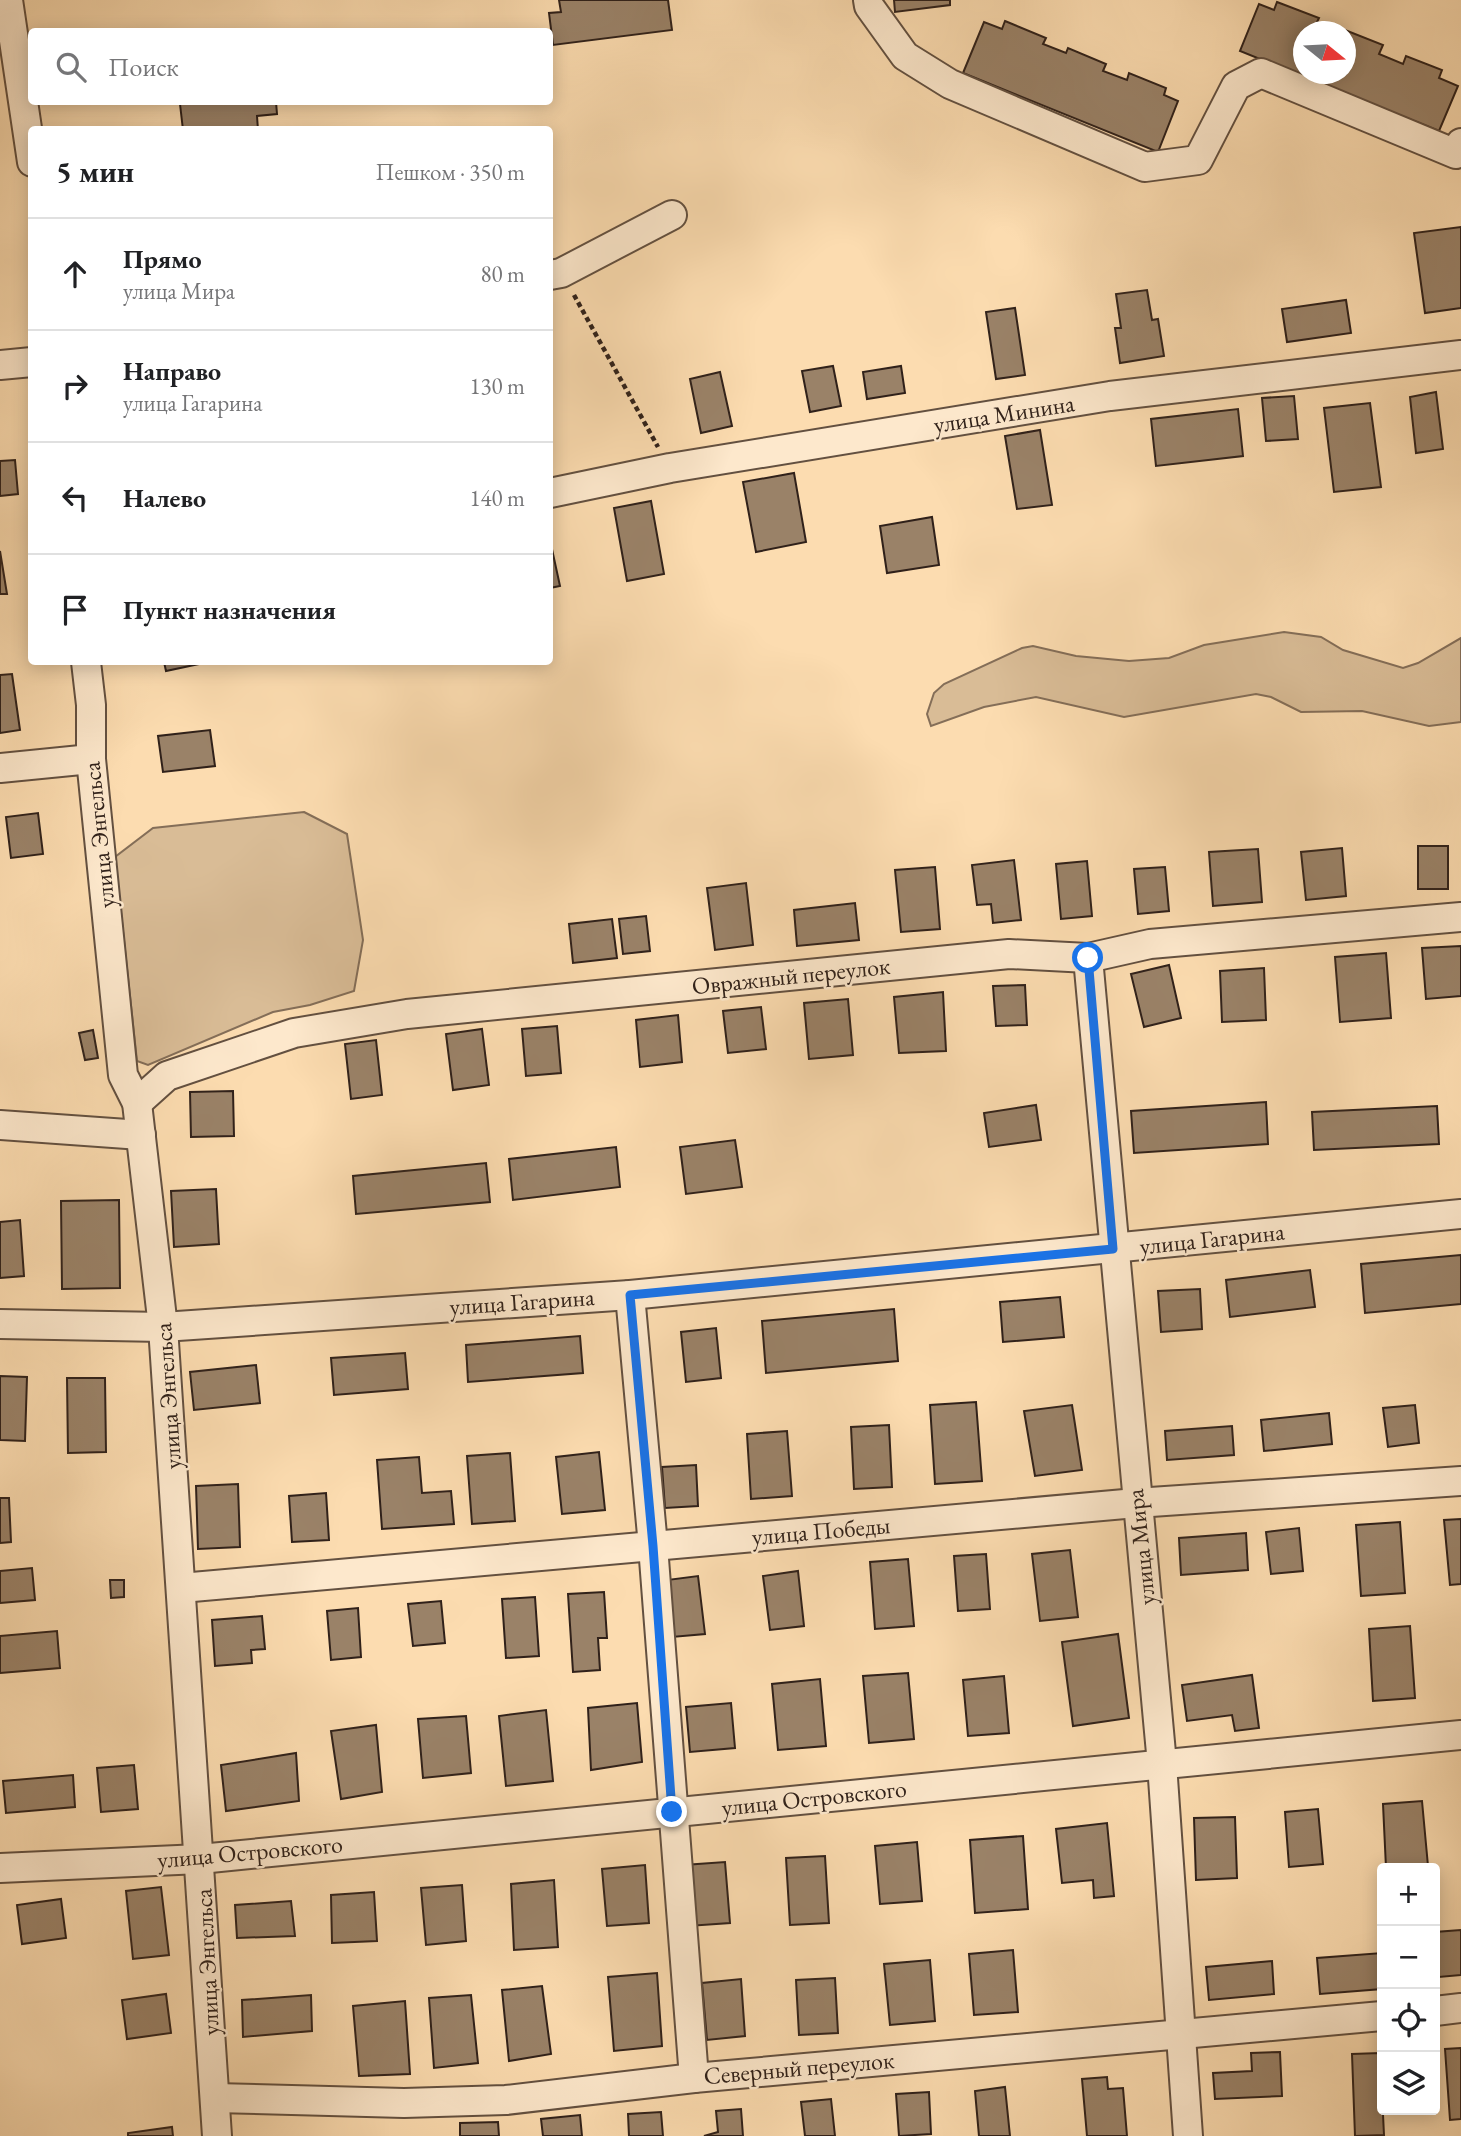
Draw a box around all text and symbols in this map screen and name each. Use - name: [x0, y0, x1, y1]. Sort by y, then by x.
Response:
- north arrow: [1293, 21, 1356, 84]
- search box: [28, 28, 553, 105]
- icon: search: [52, 48, 90, 86]
- text: Поиск: [108, 50, 179, 84]
- text: 5 мин: [56, 152, 134, 191]
- text: Пешком · 350 m: [376, 157, 525, 187]
- text: Прямо: [123, 242, 202, 276]
- icon: ahead: [56, 255, 94, 293]
- text: 80 m: [480, 259, 525, 289]
- text: улица Мира: [123, 276, 235, 306]
- text: Направо: [123, 354, 221, 388]
- icon: right: [56, 367, 94, 405]
- text: 130 m: [469, 371, 525, 401]
- street label: улица Минина: [931, 387, 1077, 440]
- text: улица Гагарина: [123, 388, 262, 418]
- icon: left: [56, 479, 94, 517]
- text: Налево: [123, 481, 206, 515]
- text: 140 m: [469, 483, 525, 513]
- icon: arrive: [56, 591, 94, 629]
- text: Пункт назначения: [123, 593, 336, 627]
- street label: улица Энгельса: [75, 760, 122, 910]
- route start: [1072, 942, 1103, 973]
- street label: Овражный переулок: [690, 950, 892, 1001]
- street label: улица Гагарина: [1138, 1215, 1286, 1262]
- street label: улица Гагарина: [448, 1281, 596, 1322]
- street label: улица Энгельса: [147, 1321, 188, 1470]
- street label: улица Мира: [1119, 1487, 1162, 1607]
- street label: улица Победы: [750, 1509, 892, 1552]
- street label: улица Островского: [720, 1772, 908, 1823]
- route end: [656, 1796, 687, 1827]
- street label: улица Островского: [156, 1828, 344, 1875]
- map controls: [1377, 1863, 1440, 2115]
- button: +: [1377, 1863, 1440, 1926]
- street label: улица Энгельса: [187, 1887, 226, 2036]
- button: −: [1377, 1926, 1440, 1989]
- button: locate: [1377, 1989, 1440, 2052]
- street label: Северный переулок: [702, 2044, 896, 2091]
- button: layers: [1377, 2052, 1440, 2115]

